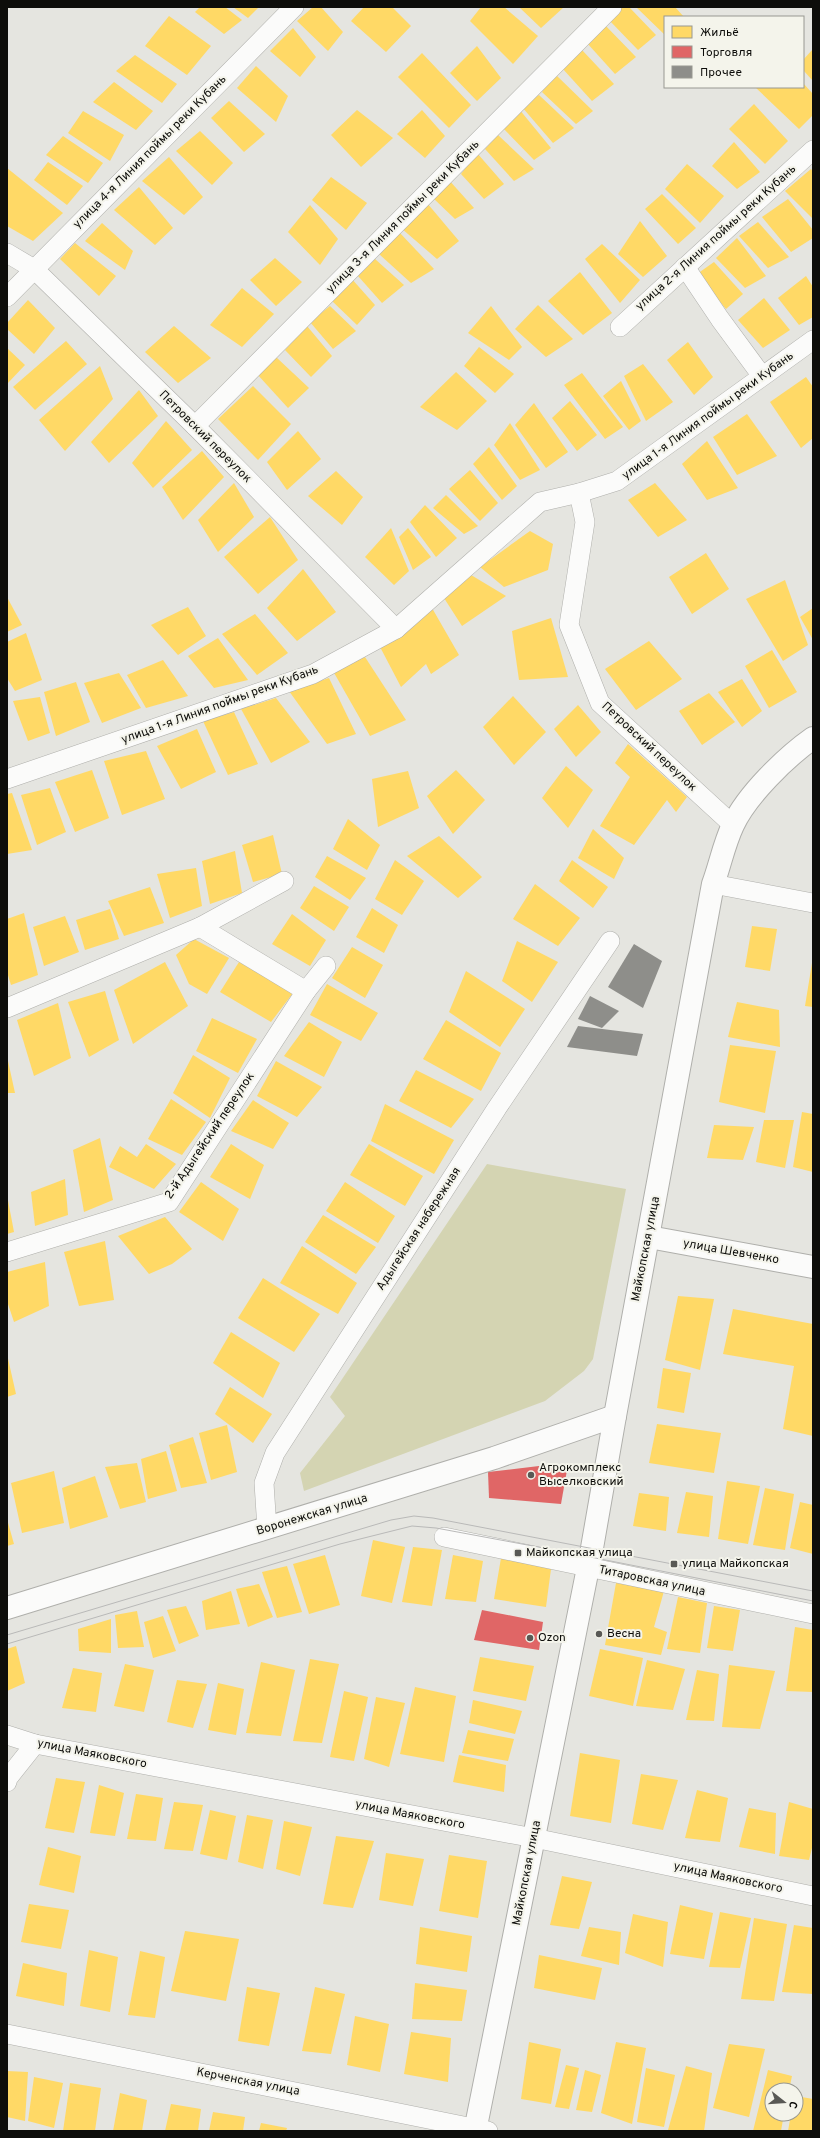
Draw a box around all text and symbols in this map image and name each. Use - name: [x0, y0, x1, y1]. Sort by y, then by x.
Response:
- legend: [664, 16, 804, 88]
- text: Жильё: [700, 25, 739, 41]
- text: Торговля: [700, 45, 752, 61]
- text: Прочее: [700, 65, 742, 81]
- street label: улица 4-я Линия поймы реки Кубань: [70, 72, 230, 232]
- street label: улица 3-я Линия поймы реки Кубань: [323, 137, 483, 297]
- street label: улица 2-я Линия поймы реки Кубань: [632, 162, 800, 314]
- street label: улица 1-я Линия поймы реки Кубань: [619, 348, 797, 484]
- street label: Петровский переулок: [155, 387, 255, 487]
- street label: улица 1-я Линия поймы реки Кубань: [119, 662, 321, 748]
- street label: Петровский переулок: [598, 699, 700, 795]
- street label: 2-й Адыгейский переулок: [161, 1069, 259, 1203]
- street label: Адыгейская набережная: [373, 1164, 465, 1294]
- street label: Майкопская улица: [628, 1195, 664, 1303]
- street label: улица Шевченко: [682, 1236, 781, 1268]
- place label: Агрокомплекс Выселковский: [539, 1460, 624, 1490]
- marker: Агрокомплекс Выселковский: [526, 1470, 536, 1480]
- street label: Воронежская улица: [255, 1490, 369, 1540]
- place label: Майкопская улица: [526, 1545, 633, 1561]
- marker: Майкопская улица: [513, 1548, 523, 1558]
- place label: улица Майкопская: [682, 1556, 789, 1572]
- marker: улица Майкопская: [669, 1559, 679, 1569]
- street label: Титаровская улица: [597, 1562, 707, 1600]
- place label: Весна: [607, 1626, 641, 1642]
- marker: Весна: [594, 1629, 604, 1639]
- place label: Ozon: [538, 1630, 566, 1646]
- marker: Ozon: [525, 1633, 535, 1643]
- street label: улица Маяковского: [36, 1736, 148, 1773]
- street label: улица Маяковского: [354, 1797, 466, 1834]
- street label: Майкопская улица: [509, 1819, 545, 1927]
- street label: улица Маяковского: [672, 1859, 784, 1897]
- street label: Керченская улица: [195, 2064, 301, 2100]
- north arrow: [764, 2082, 804, 2122]
- text: С: [785, 2099, 800, 2110]

